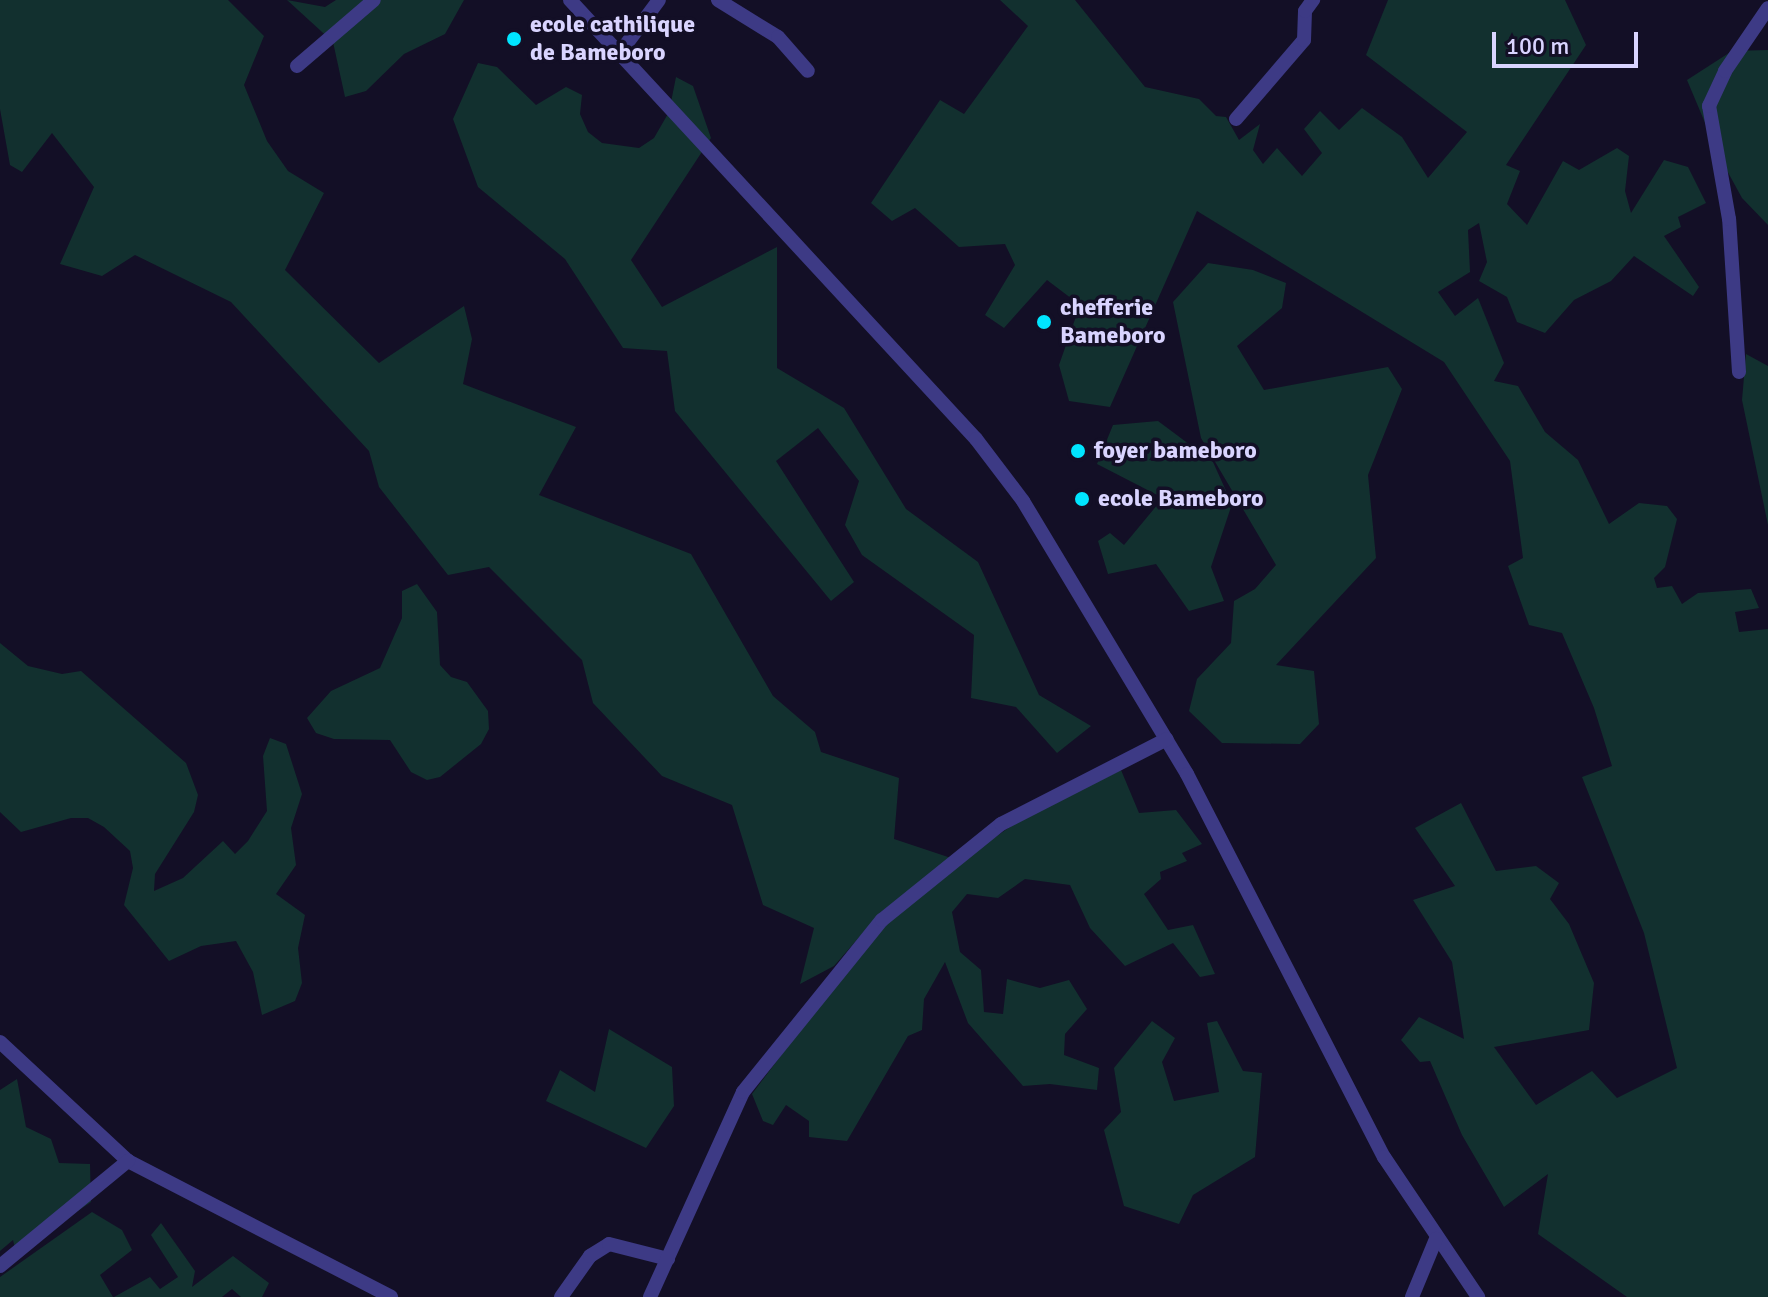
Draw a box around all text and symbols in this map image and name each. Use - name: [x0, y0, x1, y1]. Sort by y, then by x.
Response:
- place label: ecole cathilique de Bameboro: [530, 11, 695, 67]
- scale bar: [1496, 16, 1642, 66]
- marker: ecole cathilique de Bameboro: [505, 30, 523, 48]
- text: 100 m: [1506, 31, 1569, 61]
- place label: chefferie Bameboro: [1060, 294, 1165, 350]
- marker: chefferie Bameboro: [1035, 313, 1053, 331]
- place label: foyer bameboro: [1094, 437, 1257, 465]
- marker: foyer bameboro: [1069, 442, 1087, 460]
- place label: ecole Bameboro: [1098, 485, 1264, 513]
- marker: ecole Bameboro: [1073, 490, 1091, 508]

